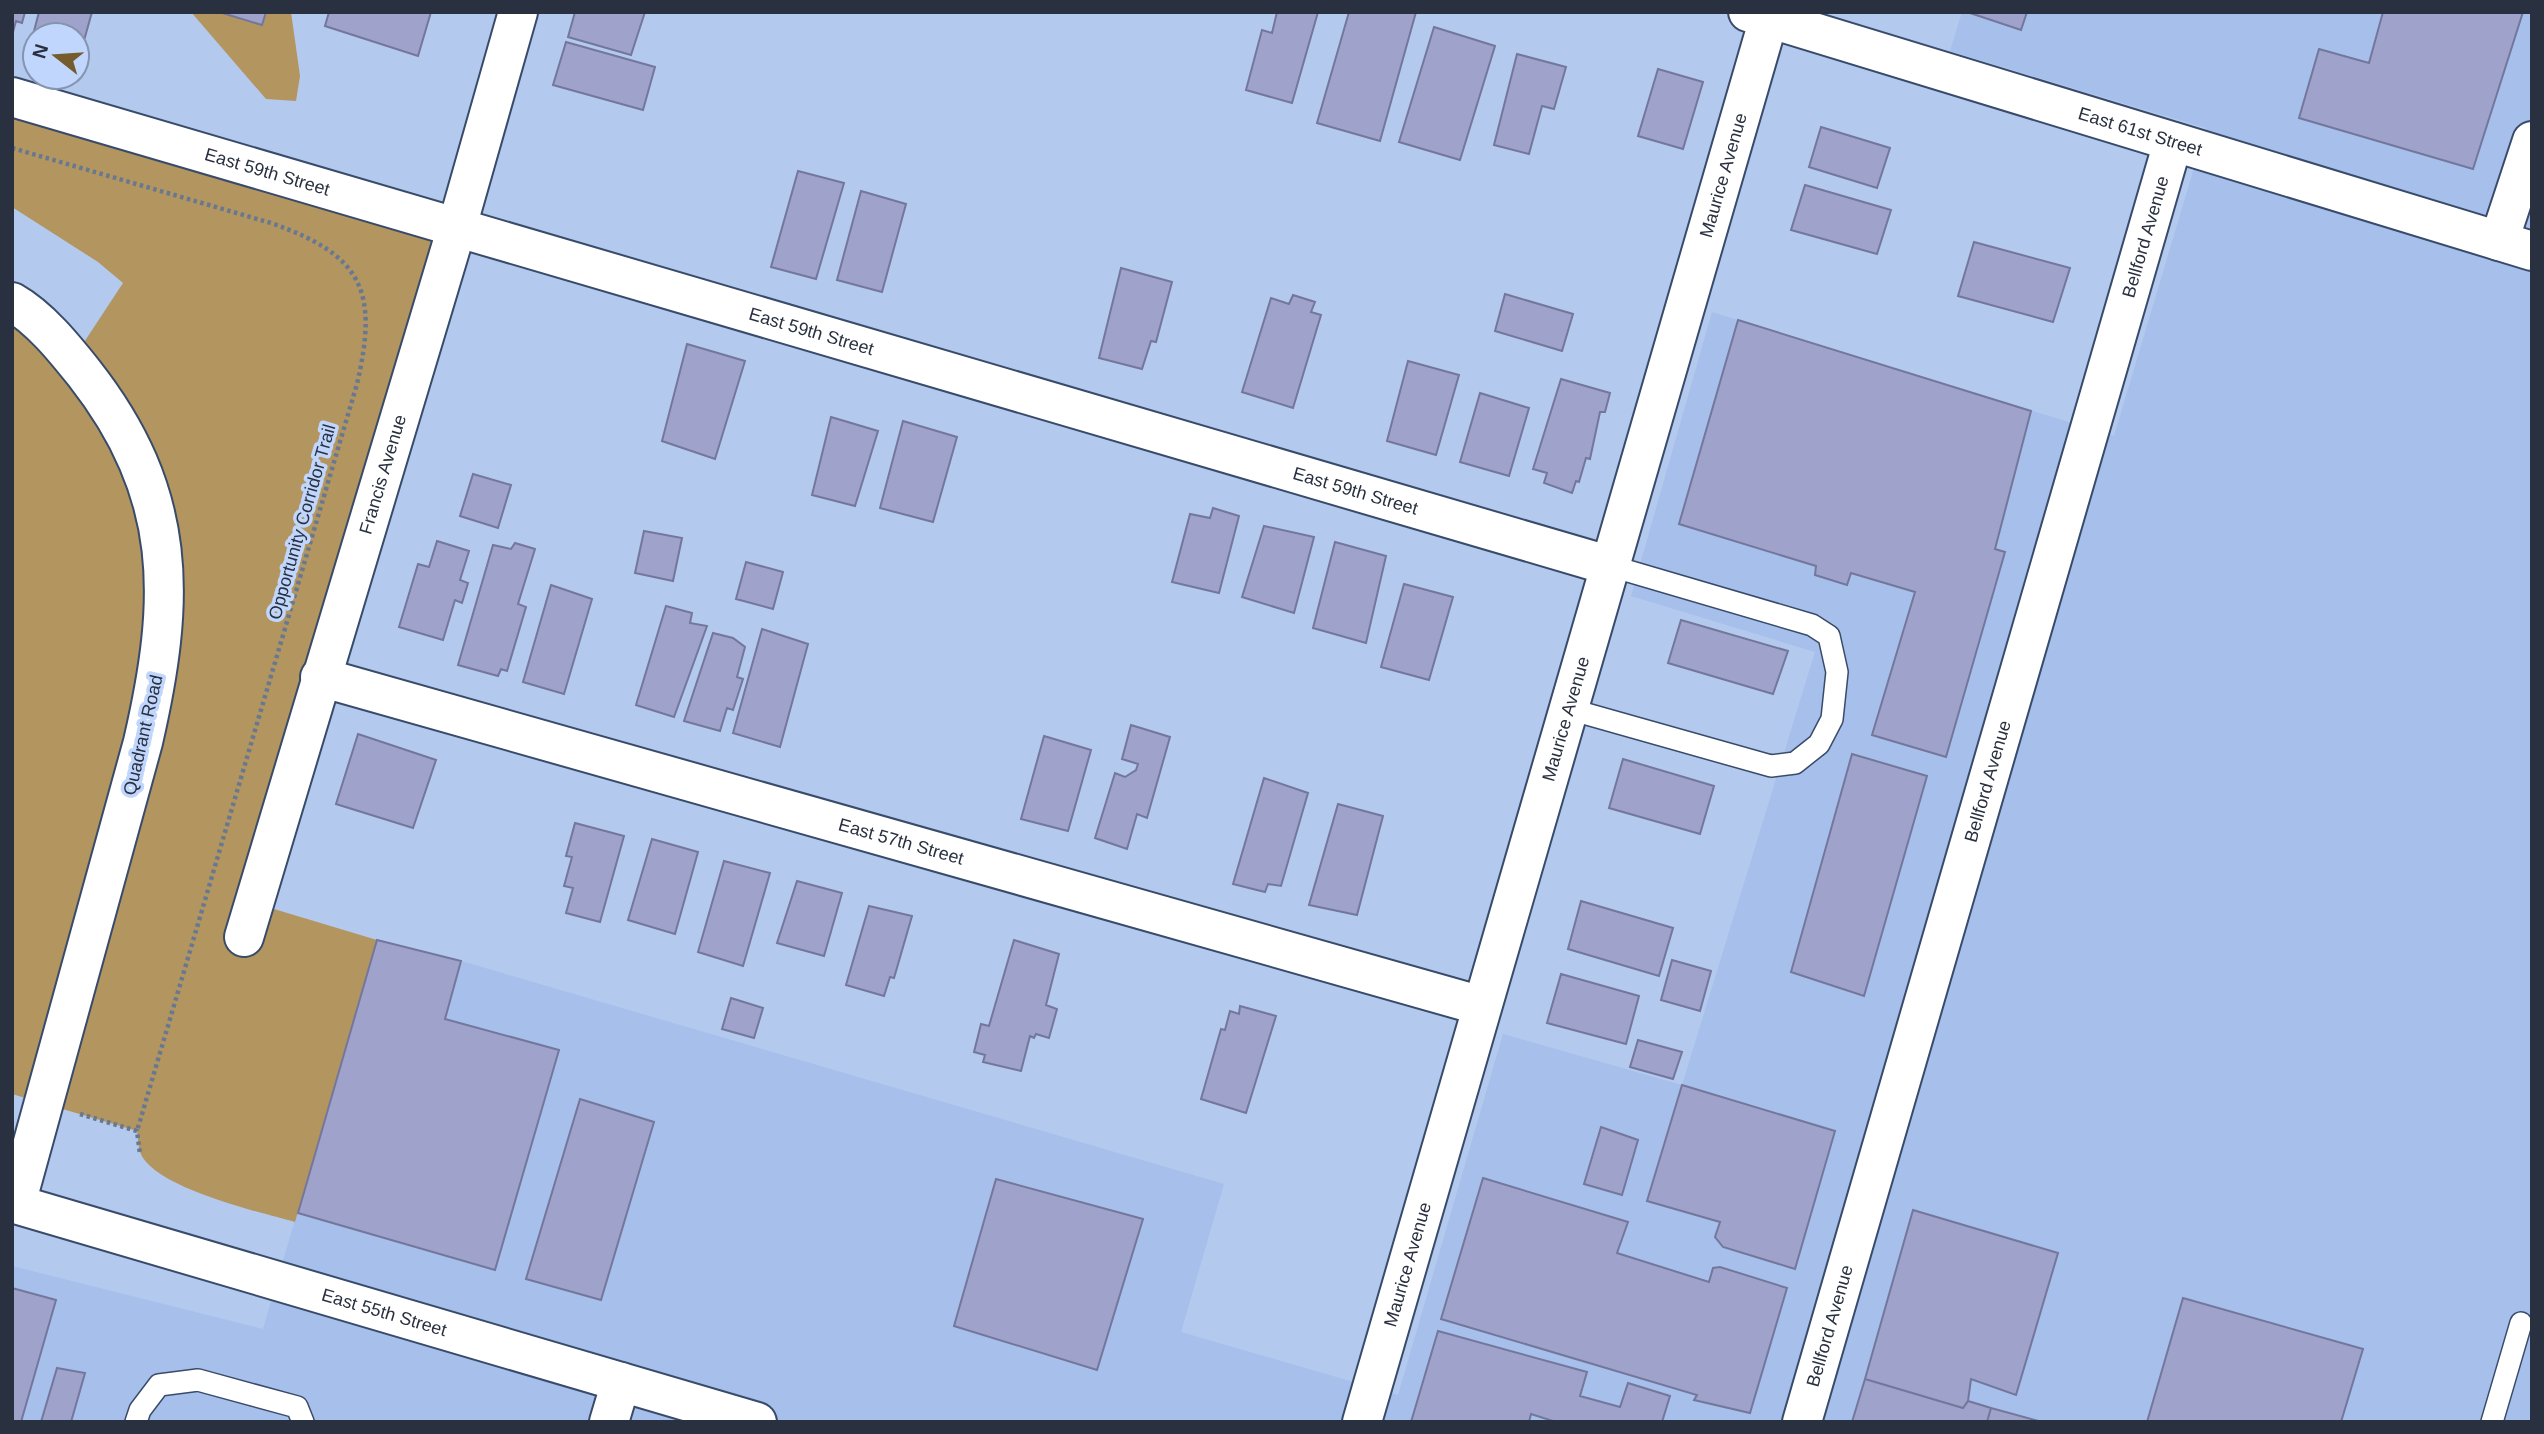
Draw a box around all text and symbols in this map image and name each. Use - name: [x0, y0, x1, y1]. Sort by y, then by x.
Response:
- north arrow: [21, 21, 91, 91]
- text: N: [28, 42, 52, 61]
- street label: East 61st Street: [2076, 103, 2204, 160]
- street label: Maurice Avenue: [1696, 111, 1751, 240]
- street label: East 59th Street: [202, 144, 332, 200]
- street label: Bellford Avenue: [2118, 174, 2173, 300]
- street label: East 59th Street: [747, 304, 876, 359]
- street label: Francis Avenue: [355, 412, 410, 537]
- street label: Opportunity Corridor Trail: [265, 422, 339, 622]
- street label: East 59th Street: [1291, 463, 1420, 519]
- street label: Maurice Avenue: [1538, 654, 1593, 784]
- street label: Quadrant Road: [119, 673, 167, 797]
- street label: Bellford Avenue: [1961, 718, 2015, 845]
- street label: East 57th Street: [836, 814, 966, 869]
- street label: Maurice Avenue: [1380, 1200, 1435, 1329]
- street label: Bellford Avenue: [1803, 1263, 1857, 1389]
- street label: East 55th Street: [319, 1285, 449, 1340]

